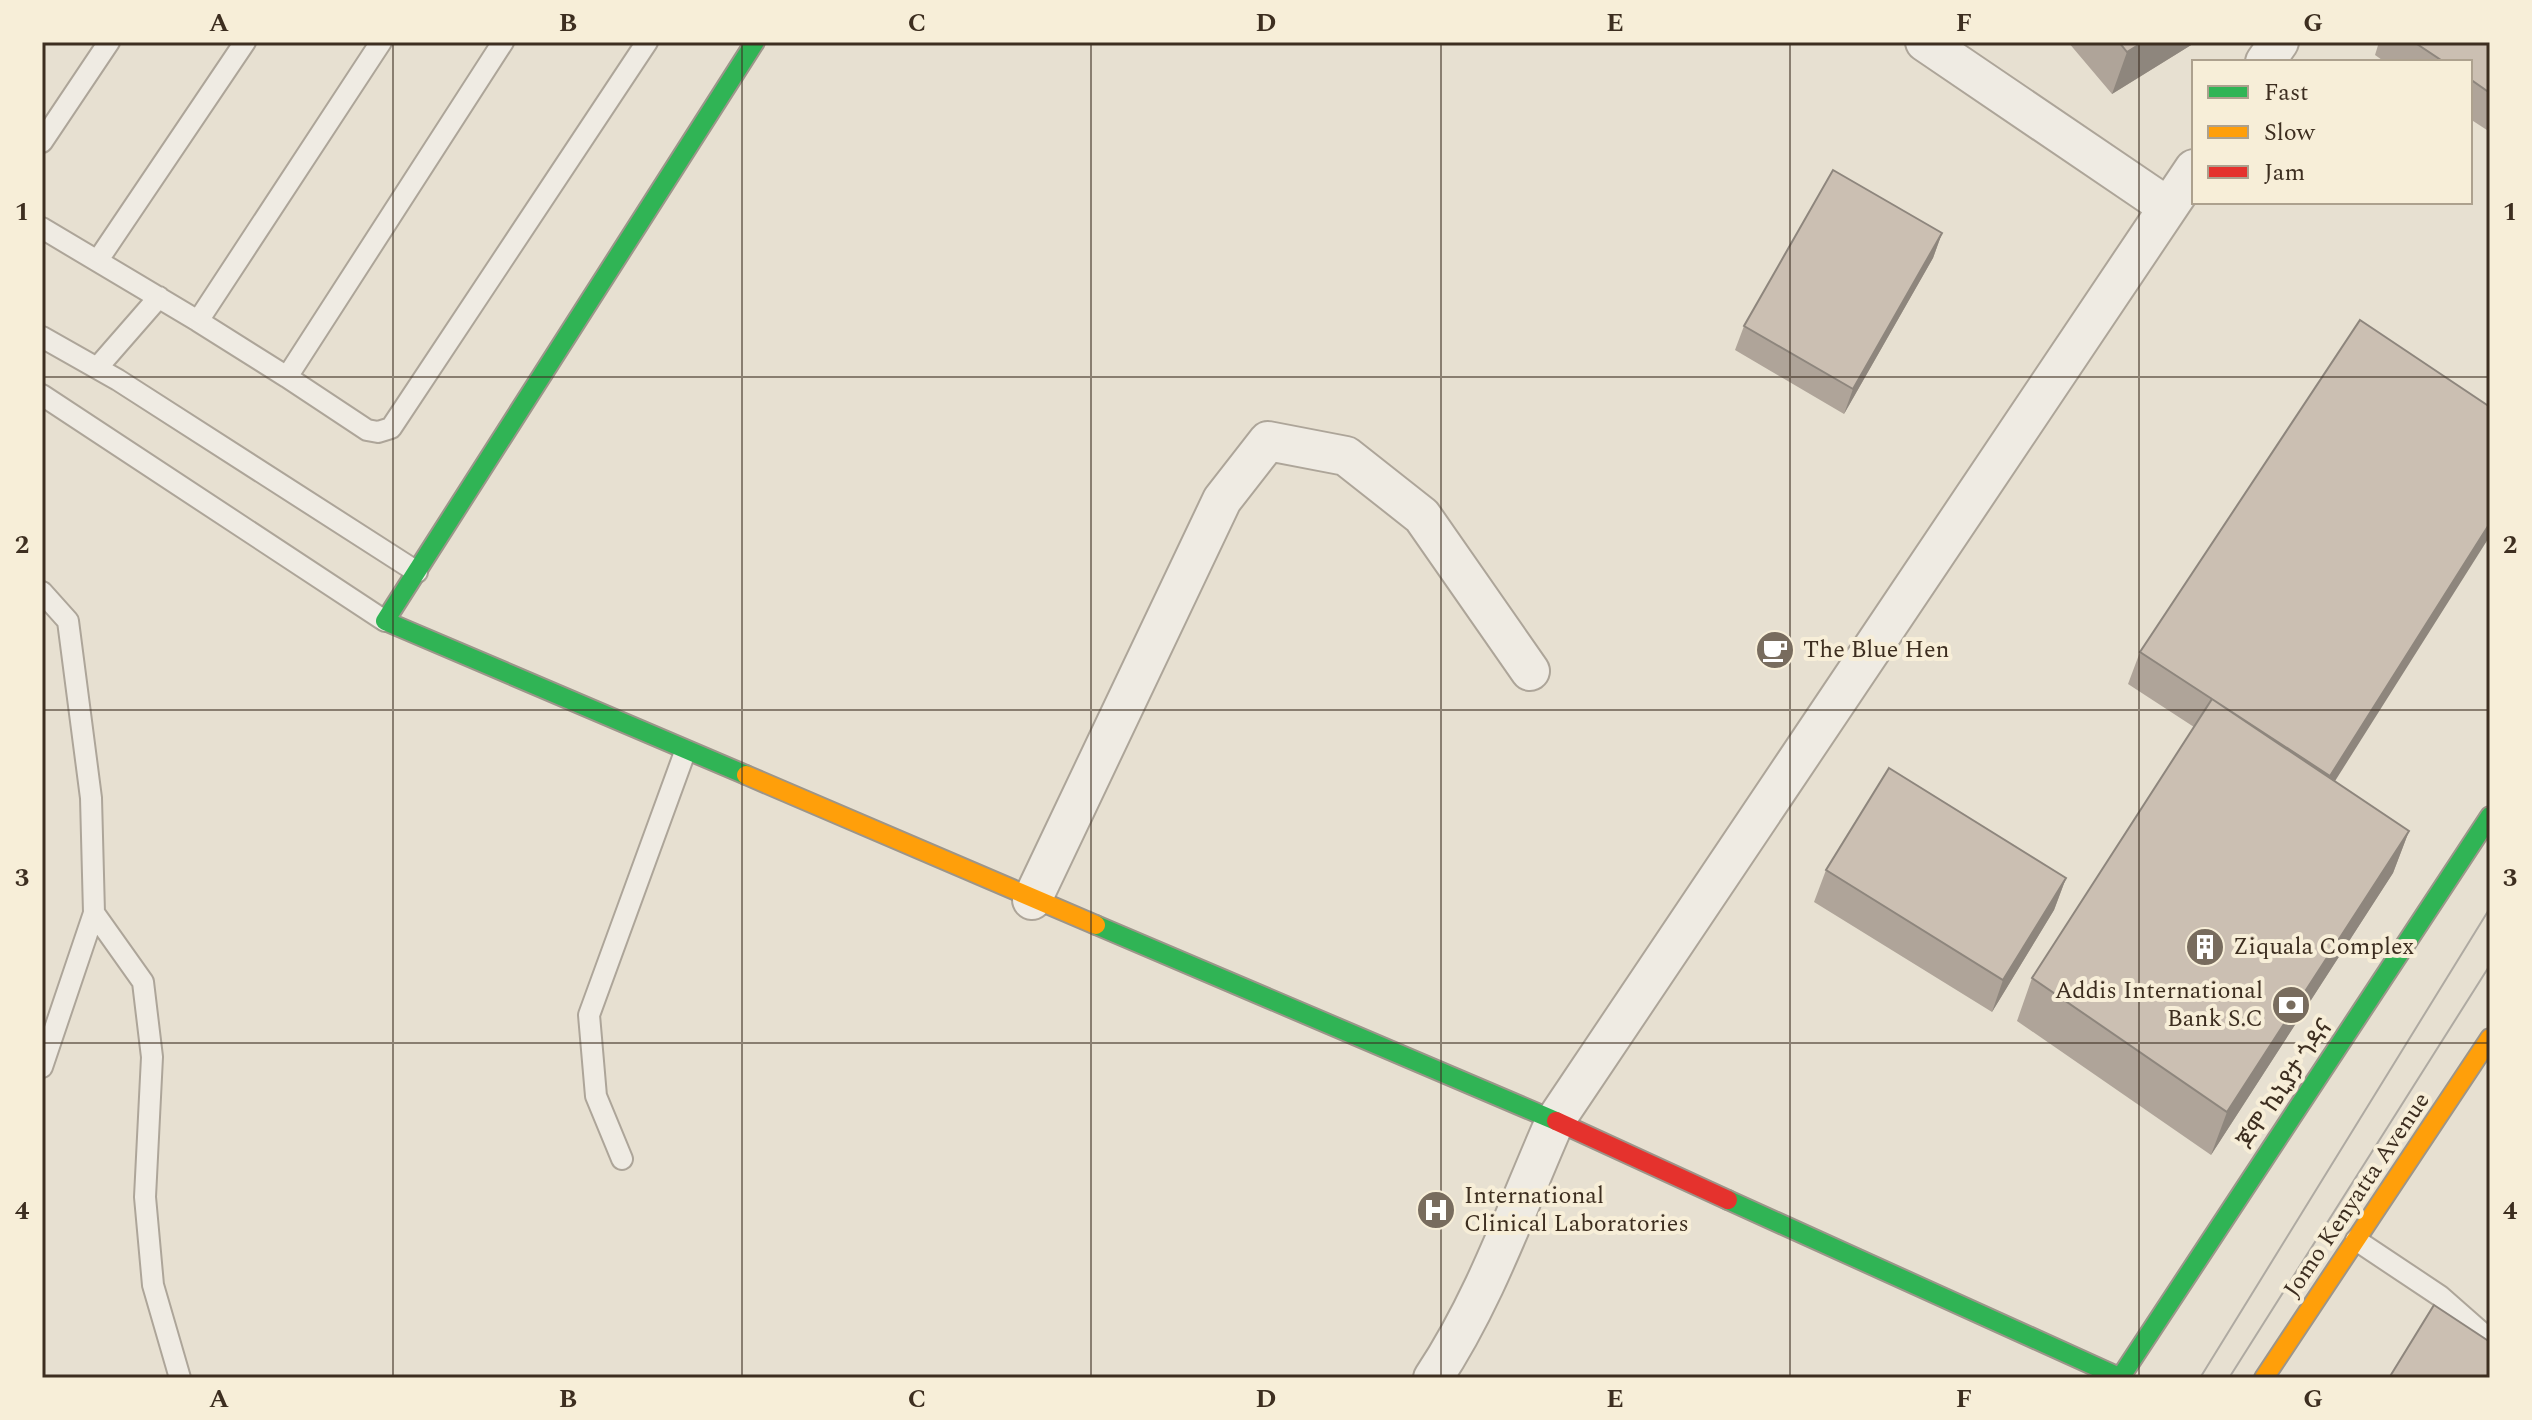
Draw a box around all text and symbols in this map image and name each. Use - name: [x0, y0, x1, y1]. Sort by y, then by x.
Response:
- text: A: [209, 3, 229, 43]
- text: B: [559, 3, 577, 43]
- text: C: [908, 3, 926, 43]
- text: D: [1256, 3, 1276, 43]
- text: E: [1606, 3, 1624, 43]
- text: F: [1956, 3, 1972, 43]
- text: G: [2303, 3, 2323, 43]
- legend: [2192, 60, 2472, 204]
- text: Fast: [2264, 75, 2309, 111]
- text: Slow: [2264, 115, 2316, 151]
- text: Jam: [2264, 155, 2305, 191]
- text: 1: [15, 192, 29, 232]
- text: 1: [2503, 192, 2517, 232]
- text: 2: [15, 525, 29, 565]
- text: 2: [2503, 525, 2517, 565]
- cafe icon: The Blue Hen: [1754, 629, 1796, 671]
- place label: The Blue Hen: [1803, 632, 1950, 668]
- text: 3: [15, 858, 29, 898]
- text: 3: [2503, 858, 2517, 898]
- building icon: Ziquala Complex: [2184, 926, 2226, 968]
- place label: Ziquala Complex: [2233, 929, 2414, 965]
- place label: Addis International Bank S.C: [2055, 973, 2263, 1037]
- bank icon: Addis International Bank S.C: [2270, 984, 2312, 1026]
- street label: ጆሞ ኬኒያታ ጎዳና: [2229, 1012, 2343, 1156]
- street label: Jomo Kenyatta Avenue: [2275, 1085, 2439, 1305]
- place label: International Clinical Laboratories: [1464, 1178, 1689, 1242]
- hospital icon: International Clinical Laboratories: [1415, 1189, 1457, 1231]
- text: 4: [15, 1191, 30, 1231]
- text: 4: [2503, 1191, 2518, 1231]
- text: A: [209, 1379, 229, 1419]
- text: B: [559, 1379, 577, 1419]
- text: C: [908, 1379, 926, 1419]
- text: D: [1256, 1379, 1276, 1419]
- text: E: [1606, 1379, 1624, 1419]
- text: F: [1956, 1379, 1972, 1419]
- text: G: [2303, 1379, 2323, 1419]

